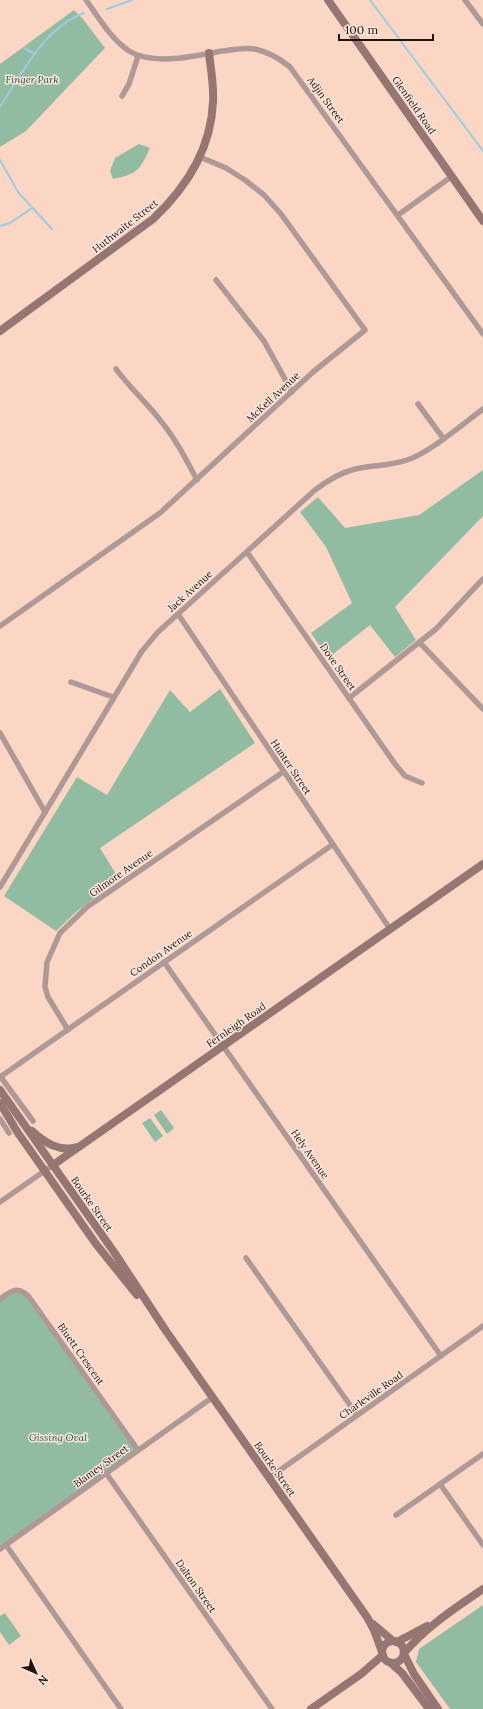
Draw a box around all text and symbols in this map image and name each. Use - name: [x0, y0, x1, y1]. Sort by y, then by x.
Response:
- scale bar: [339, 16, 433, 42]
- text: 100 m: [345, 22, 378, 37]
- park label: Finger Park: [5, 73, 59, 86]
- street label: Adjin Street: [304, 73, 347, 126]
- street label: Glenfield Road: [389, 73, 439, 137]
- street label: Huthwaite Street: [90, 196, 161, 256]
- street label: McKell Avenue: [244, 369, 303, 425]
- street label: Jack Avenue: [164, 567, 216, 615]
- street label: Dove Street: [317, 641, 359, 693]
- street label: Hunter Street: [268, 737, 314, 797]
- street label: Gilmore Avenue: [87, 846, 156, 900]
- street label: Condon Avenue: [127, 926, 195, 979]
- street label: Fernleigh Road: [204, 1000, 268, 1050]
- street label: Hely Avenue: [288, 1127, 332, 1182]
- street label: Bourke Street: [68, 1174, 116, 1234]
- street label: Bluett Crescent: [55, 1321, 107, 1388]
- street label: Charleville Road: [337, 1368, 405, 1422]
- park label: Gissing Oval: [29, 1431, 87, 1444]
- street label: Bourke Street: [251, 1439, 299, 1499]
- street label: Blamey Street: [71, 1442, 131, 1490]
- street label: Dalton Street: [173, 1557, 219, 1615]
- north arrow: [16, 1653, 56, 1693]
- text: N: [35, 1672, 51, 1688]

